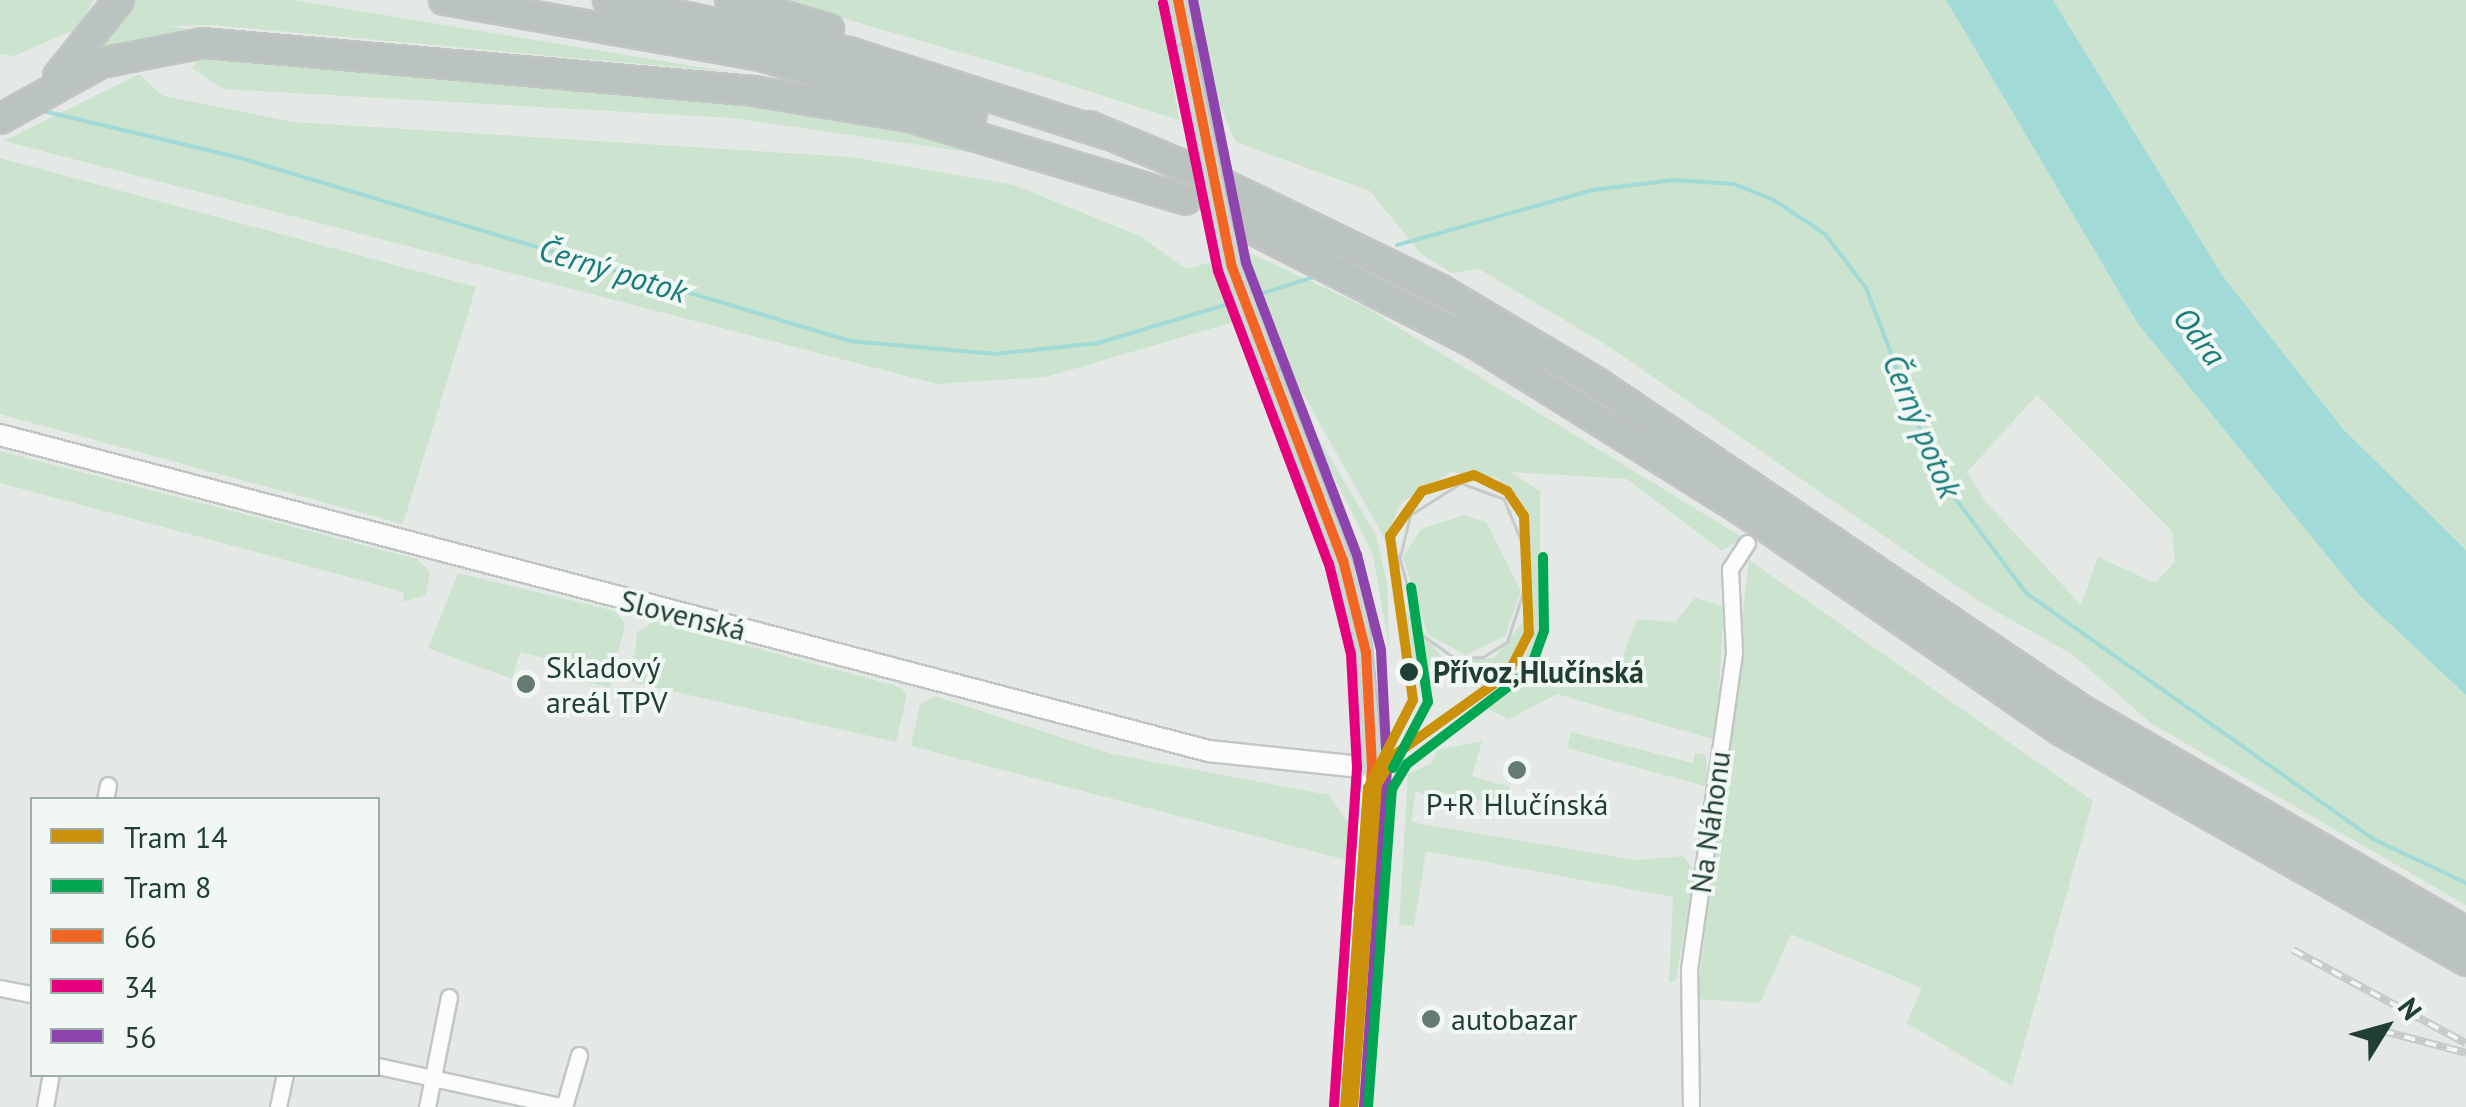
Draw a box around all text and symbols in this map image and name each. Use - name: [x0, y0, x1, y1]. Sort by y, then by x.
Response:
- water label: Černý potok: [534, 229, 692, 311]
- water label: Odra: [2166, 299, 2234, 373]
- water label: Černý potok: [1874, 348, 1970, 504]
- street label: Slovenská: [617, 582, 749, 648]
- place label: Skladový areál TPV: [546, 649, 668, 720]
- place label: Přívoz,Hlučínská: [1433, 654, 1644, 690]
- marker: Přívoz,Hlučínská: [1394, 657, 1424, 687]
- marker: Skladový areál TPV: [515, 673, 537, 695]
- street label: Na Náhonu: [1682, 749, 1738, 895]
- marker: P+R Hlučínská: [1506, 759, 1528, 781]
- place label: P+R Hlučínská: [1426, 786, 1608, 822]
- legend: [30, 797, 380, 1077]
- text: Tram 14: [124, 817, 228, 856]
- text: Tram 8: [124, 867, 211, 906]
- text: 66: [124, 917, 157, 956]
- text: 34: [124, 967, 157, 1006]
- north arrow: [2336, 977, 2436, 1077]
- text: N: [2390, 990, 2431, 1027]
- place label: autobazar: [1451, 1001, 1578, 1037]
- marker: autobazar: [1420, 1008, 1442, 1030]
- text: 56: [124, 1017, 157, 1056]

